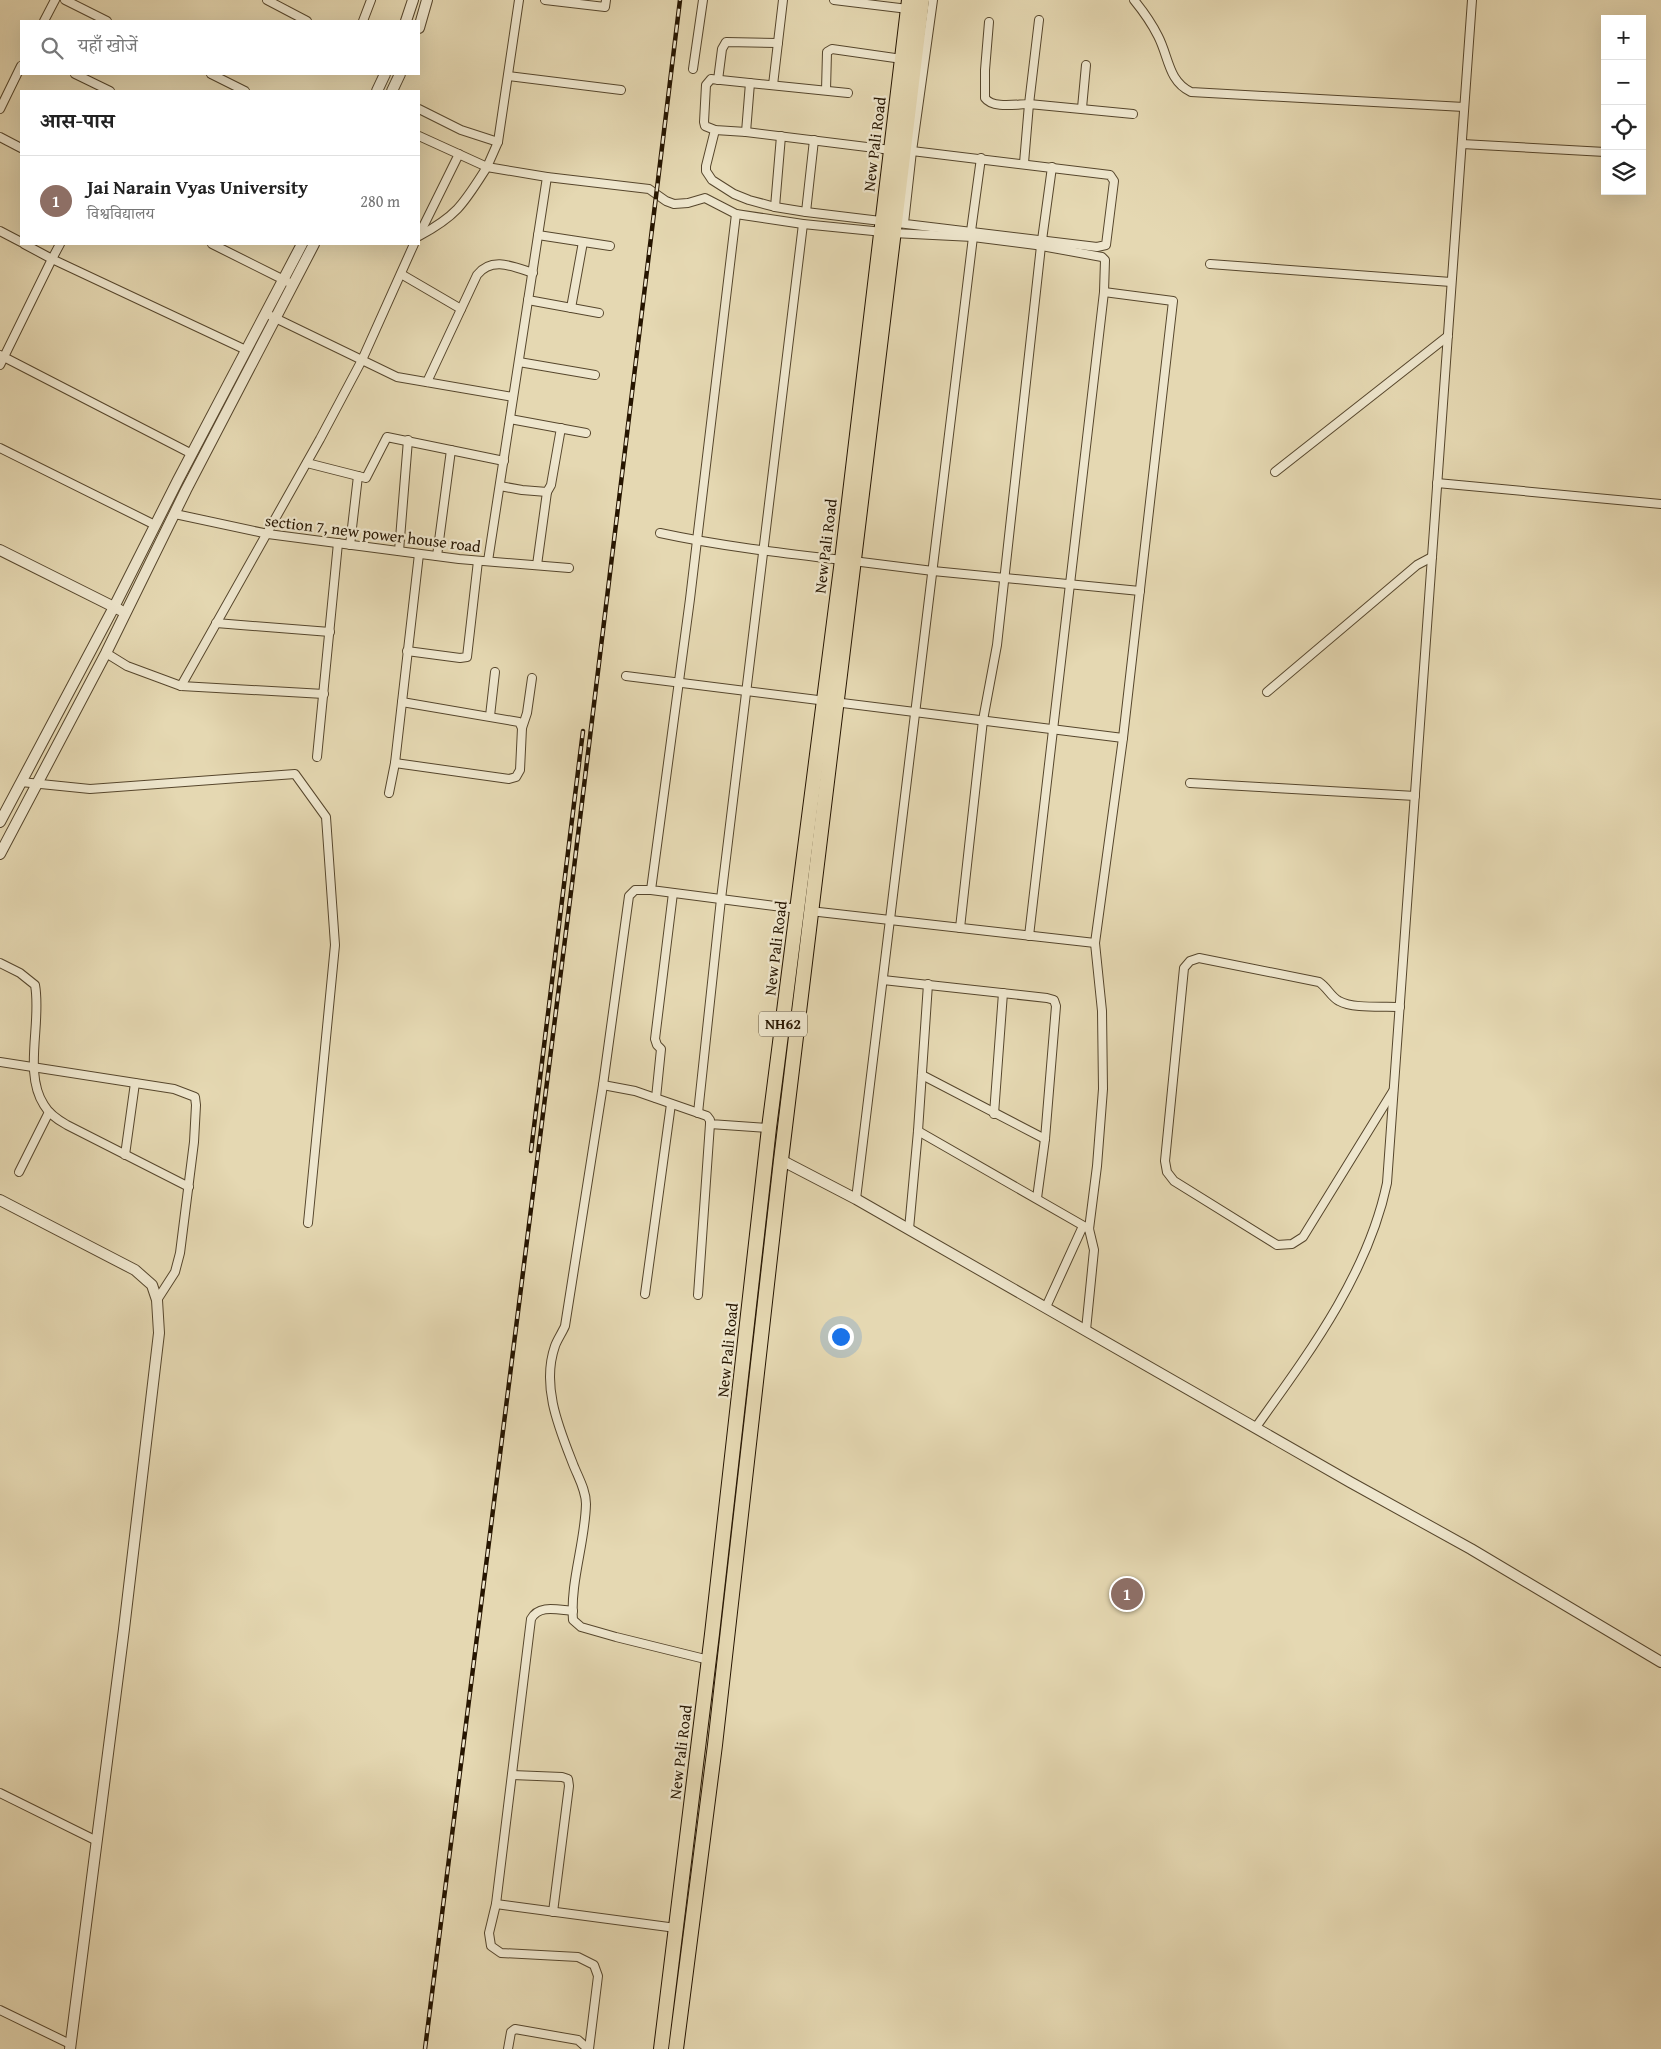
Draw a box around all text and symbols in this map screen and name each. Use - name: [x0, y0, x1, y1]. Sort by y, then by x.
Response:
- map controls: [1601, 15, 1646, 195]
- button: +: [1601, 15, 1646, 60]
- search box: [20, 20, 420, 75]
- text: यहाँ खोजें: [78, 31, 138, 59]
- icon: search: [38, 34, 66, 62]
- button: −: [1601, 60, 1646, 105]
- street label: New Pali Road: [856, 95, 892, 193]
- text: आस-पास: [40, 105, 114, 136]
- button: locate: [1601, 105, 1646, 150]
- button: layers: [1601, 150, 1646, 195]
- text: Jai Narain Vyas University: [87, 173, 308, 201]
- text: 1: [52, 189, 60, 213]
- text: 280 m: [360, 189, 400, 213]
- text: विश्वविद्यालय: [87, 201, 154, 225]
- street label: New Pali Road: [807, 497, 843, 595]
- street label: section 7, new power house road: [264, 508, 483, 558]
- street label: New Pali Road: [757, 899, 793, 997]
- road number: NH62: [759, 1012, 807, 1036]
- street label: New Pali Road: [710, 1301, 744, 1398]
- your location: [828, 1324, 854, 1350]
- pin: 1: [1111, 1575, 1143, 1613]
- street label: New Pali Road: [662, 1703, 698, 1801]

